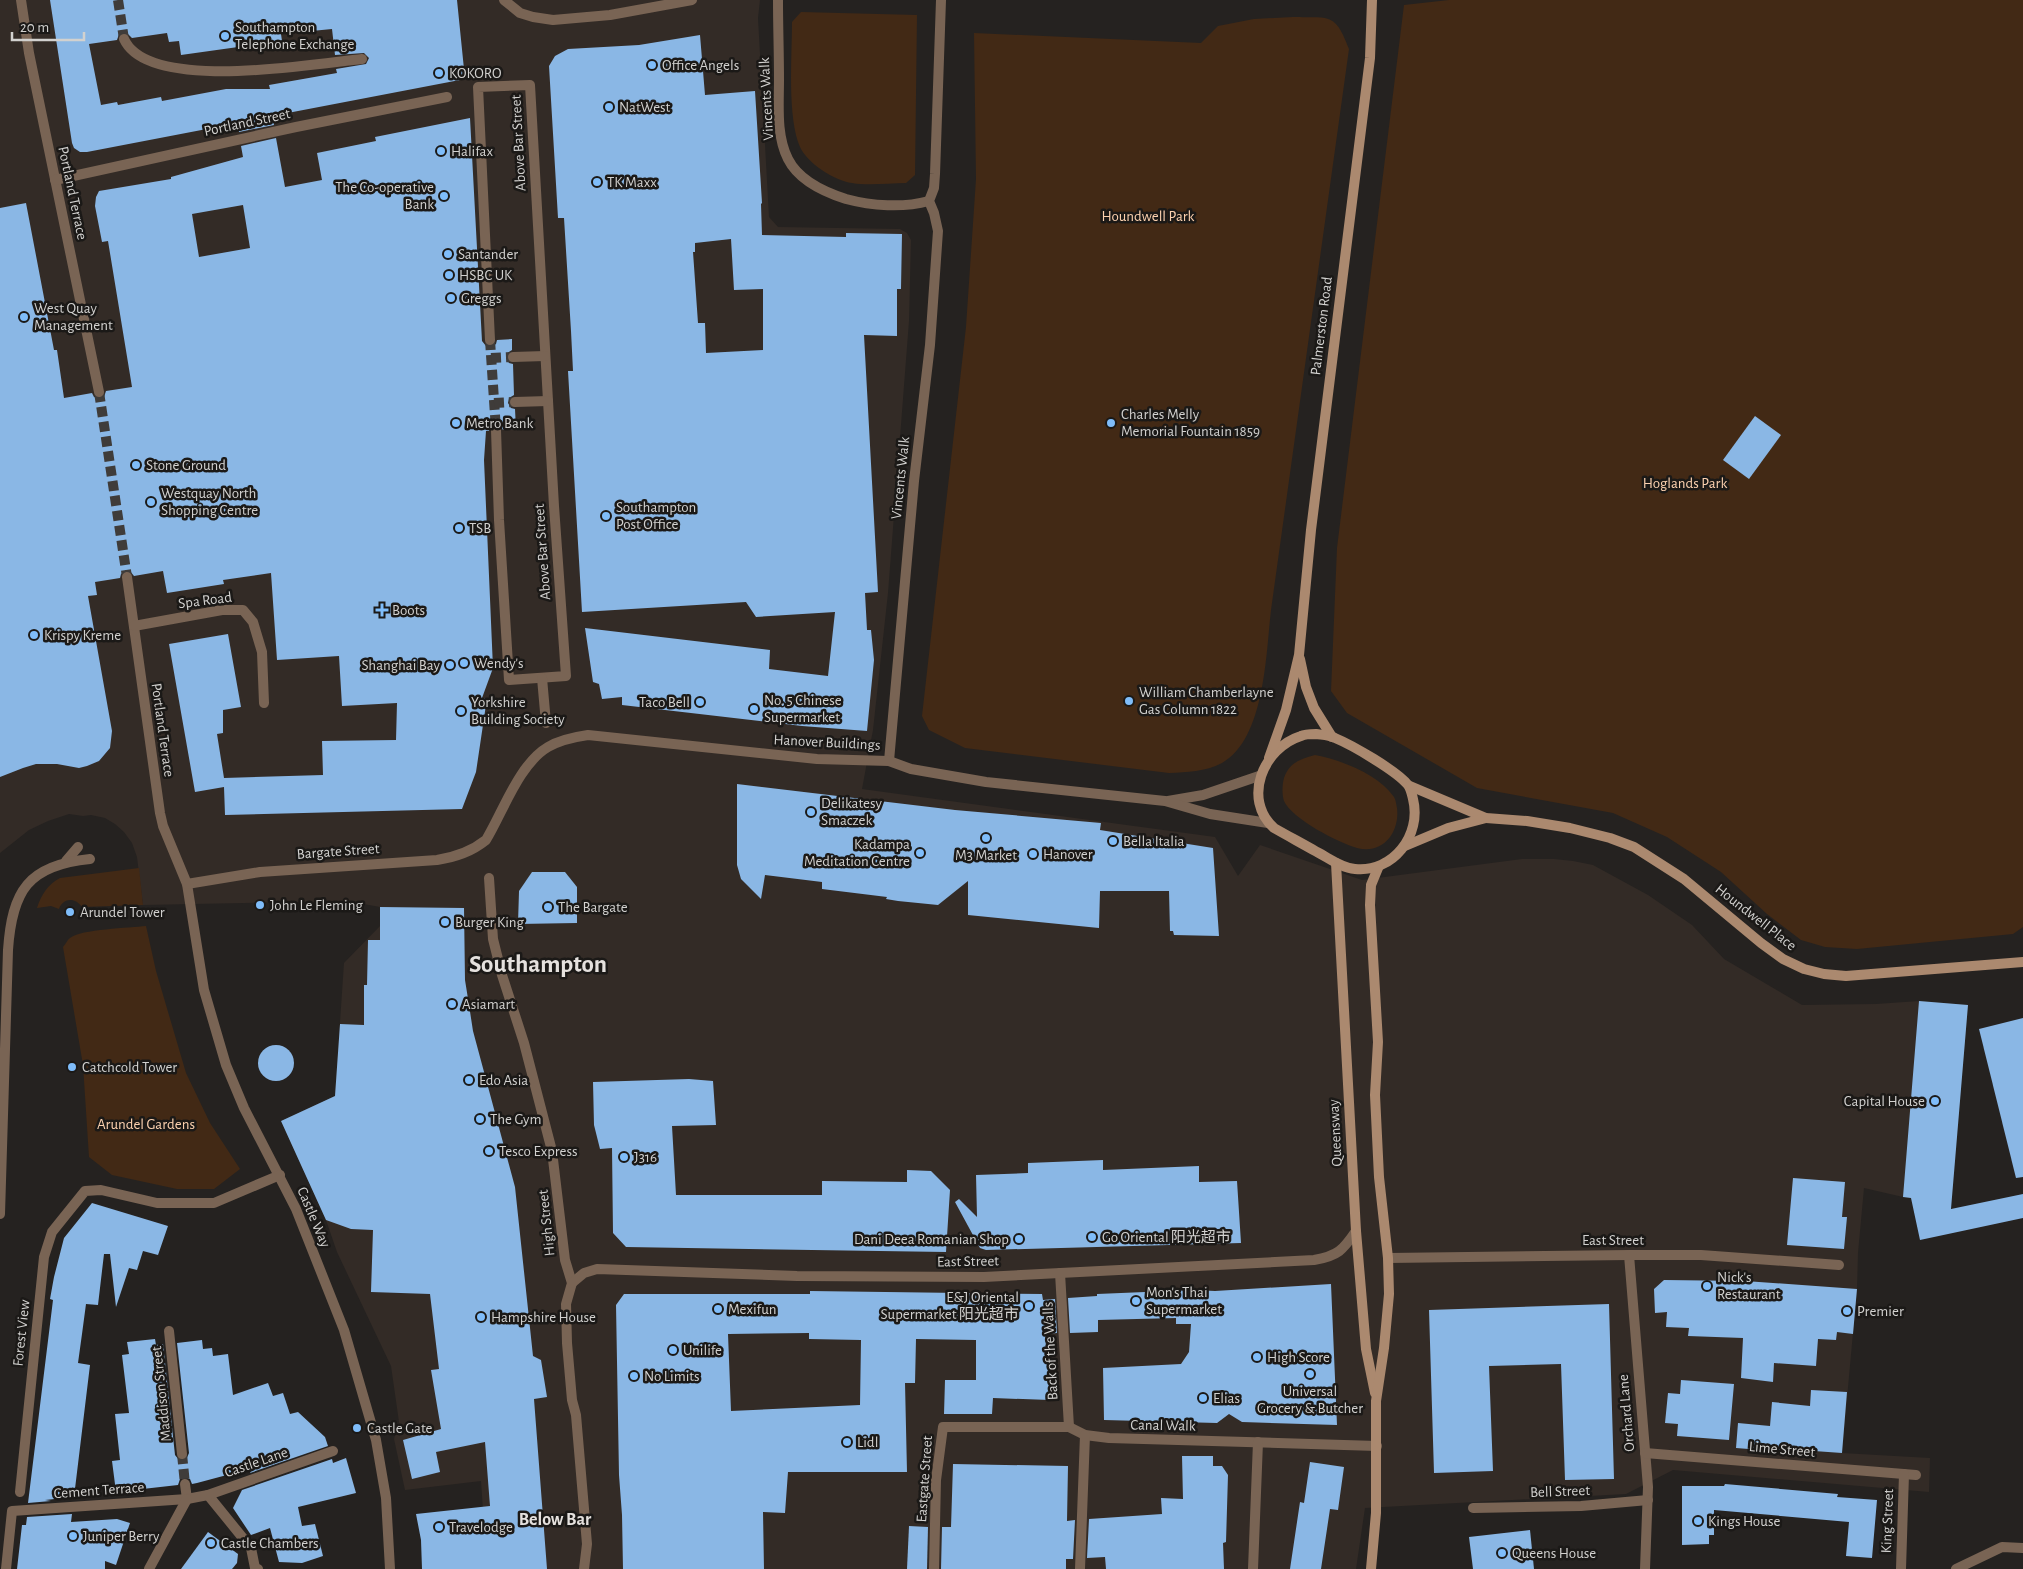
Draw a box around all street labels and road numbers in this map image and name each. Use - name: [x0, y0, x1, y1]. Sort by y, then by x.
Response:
- street label: Vincents Walk: [757, 57, 776, 141]
- street label: Above Bar Street: [508, 94, 529, 192]
- street label: Portland Street: [203, 106, 292, 139]
- street label: Portland Terrace: [55, 145, 90, 241]
- street label: Palmerston Road: [1308, 276, 1335, 376]
- street label: Vincents Walk: [889, 436, 912, 520]
- street label: Above Bar Street: [532, 503, 553, 601]
- street label: Spa Road: [177, 590, 233, 611]
- street label: Portland Terrace: [148, 682, 177, 778]
- street label: Hanover Buildings: [773, 732, 881, 753]
- street label: Bargate Street: [296, 841, 380, 862]
- street label: Houndwell Place: [1712, 881, 1799, 954]
- street label: Queensway: [1326, 1098, 1345, 1167]
- street label: Castle Way: [294, 1185, 333, 1250]
- street label: High Street: [536, 1189, 557, 1257]
- street label: East Street: [1582, 1233, 1644, 1248]
- street label: East Street: [937, 1253, 999, 1270]
- street label: Forest View: [11, 1299, 32, 1367]
- street label: Back of the Walls: [1040, 1301, 1061, 1401]
- street label: Maddison Street: [149, 1345, 174, 1442]
- street label: Orchard Lane: [1616, 1374, 1637, 1452]
- street label: Canal Walk: [1130, 1417, 1196, 1434]
- street label: Eastgate Street: [914, 1435, 935, 1523]
- street label: Lime Street: [1748, 1439, 1816, 1460]
- street label: Castle Lane: [223, 1445, 290, 1480]
- street label: Cement Terrace: [53, 1480, 145, 1501]
- street label: Bell Street: [1530, 1483, 1590, 1500]
- street label: King Street: [1879, 1488, 1896, 1554]

